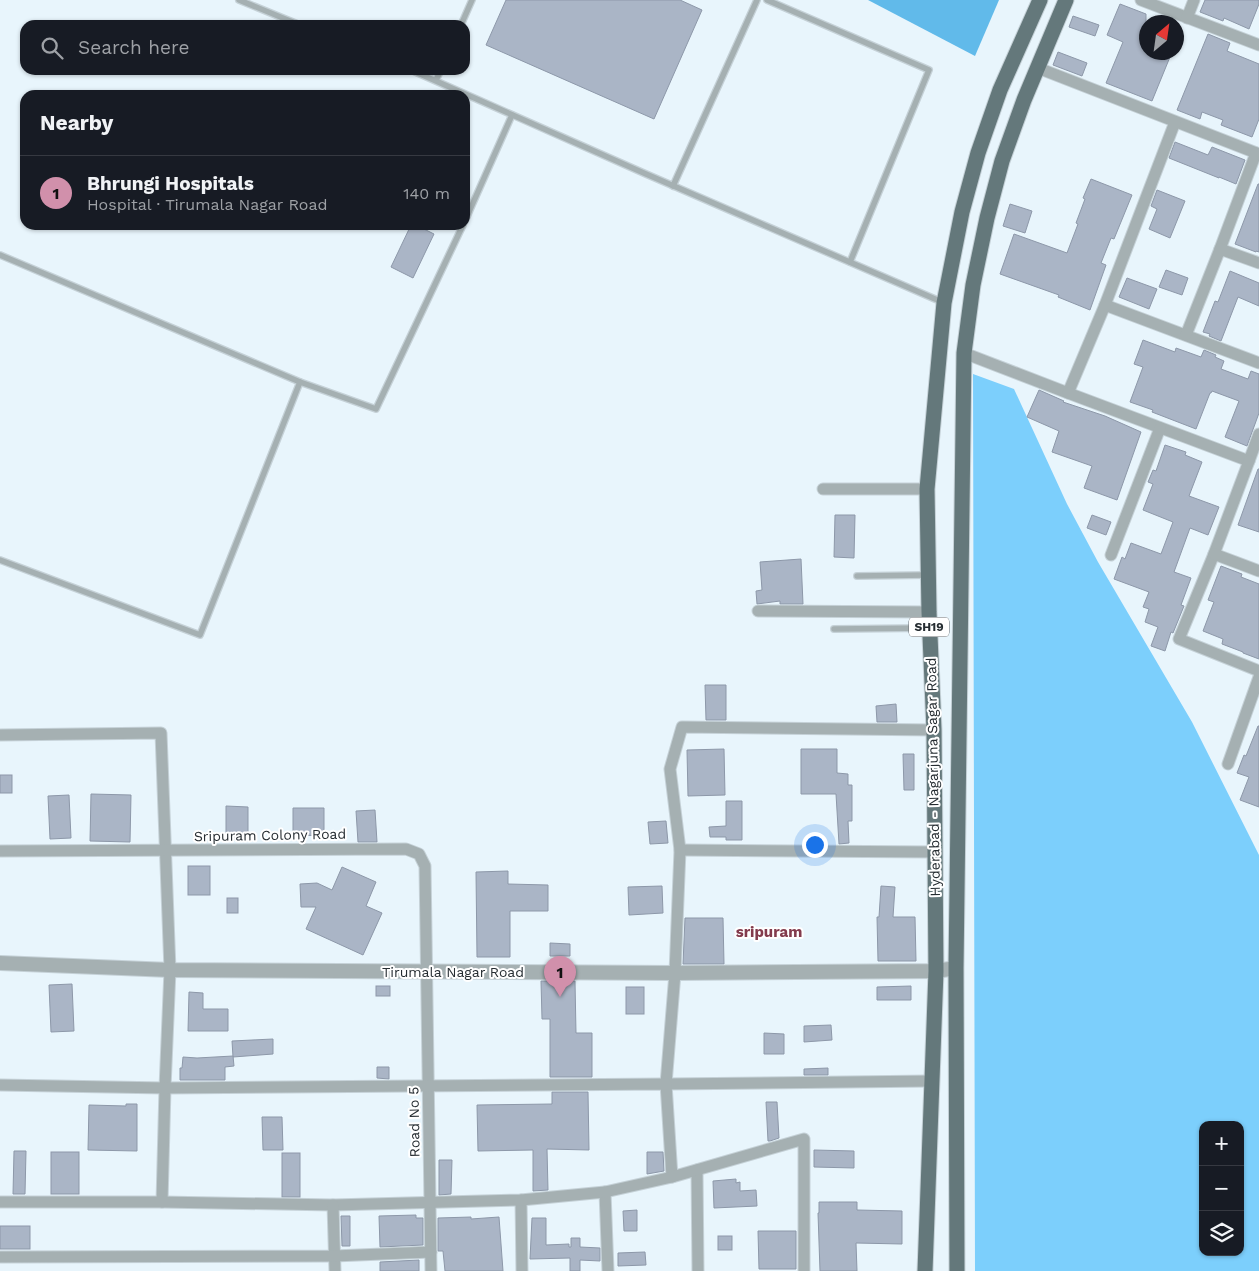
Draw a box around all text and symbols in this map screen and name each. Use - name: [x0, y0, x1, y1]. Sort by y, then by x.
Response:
- north arrow: [1139, 15, 1184, 60]
- search box: [20, 20, 470, 75]
- icon: search: [38, 34, 66, 62]
- text: Search here: [78, 36, 189, 59]
- text: Nearby: [40, 110, 113, 135]
- text: Bhrungi Hospitals: [87, 172, 254, 195]
- text: 1: [53, 184, 59, 203]
- text: 140 m: [403, 184, 450, 203]
- text: Hospital · Tirumala Nagar Road: [87, 195, 327, 214]
- road number: SH19: [909, 618, 949, 636]
- street label: Hyderabad - Nagarjuna Sagar Road: [923, 657, 943, 897]
- street label: Sripuram Colony Road: [194, 826, 346, 844]
- your location: [802, 832, 828, 858]
- district label: sripuram: [736, 923, 802, 941]
- pin: 1: [544, 956, 576, 997]
- street label: Tirumala Nagar Road: [382, 964, 524, 980]
- street label: Road No 5: [405, 1087, 423, 1157]
- map controls: [1199, 1121, 1244, 1256]
- button: +: [1199, 1121, 1244, 1166]
- button: −: [1199, 1166, 1244, 1211]
- button: layers: [1199, 1211, 1244, 1256]

